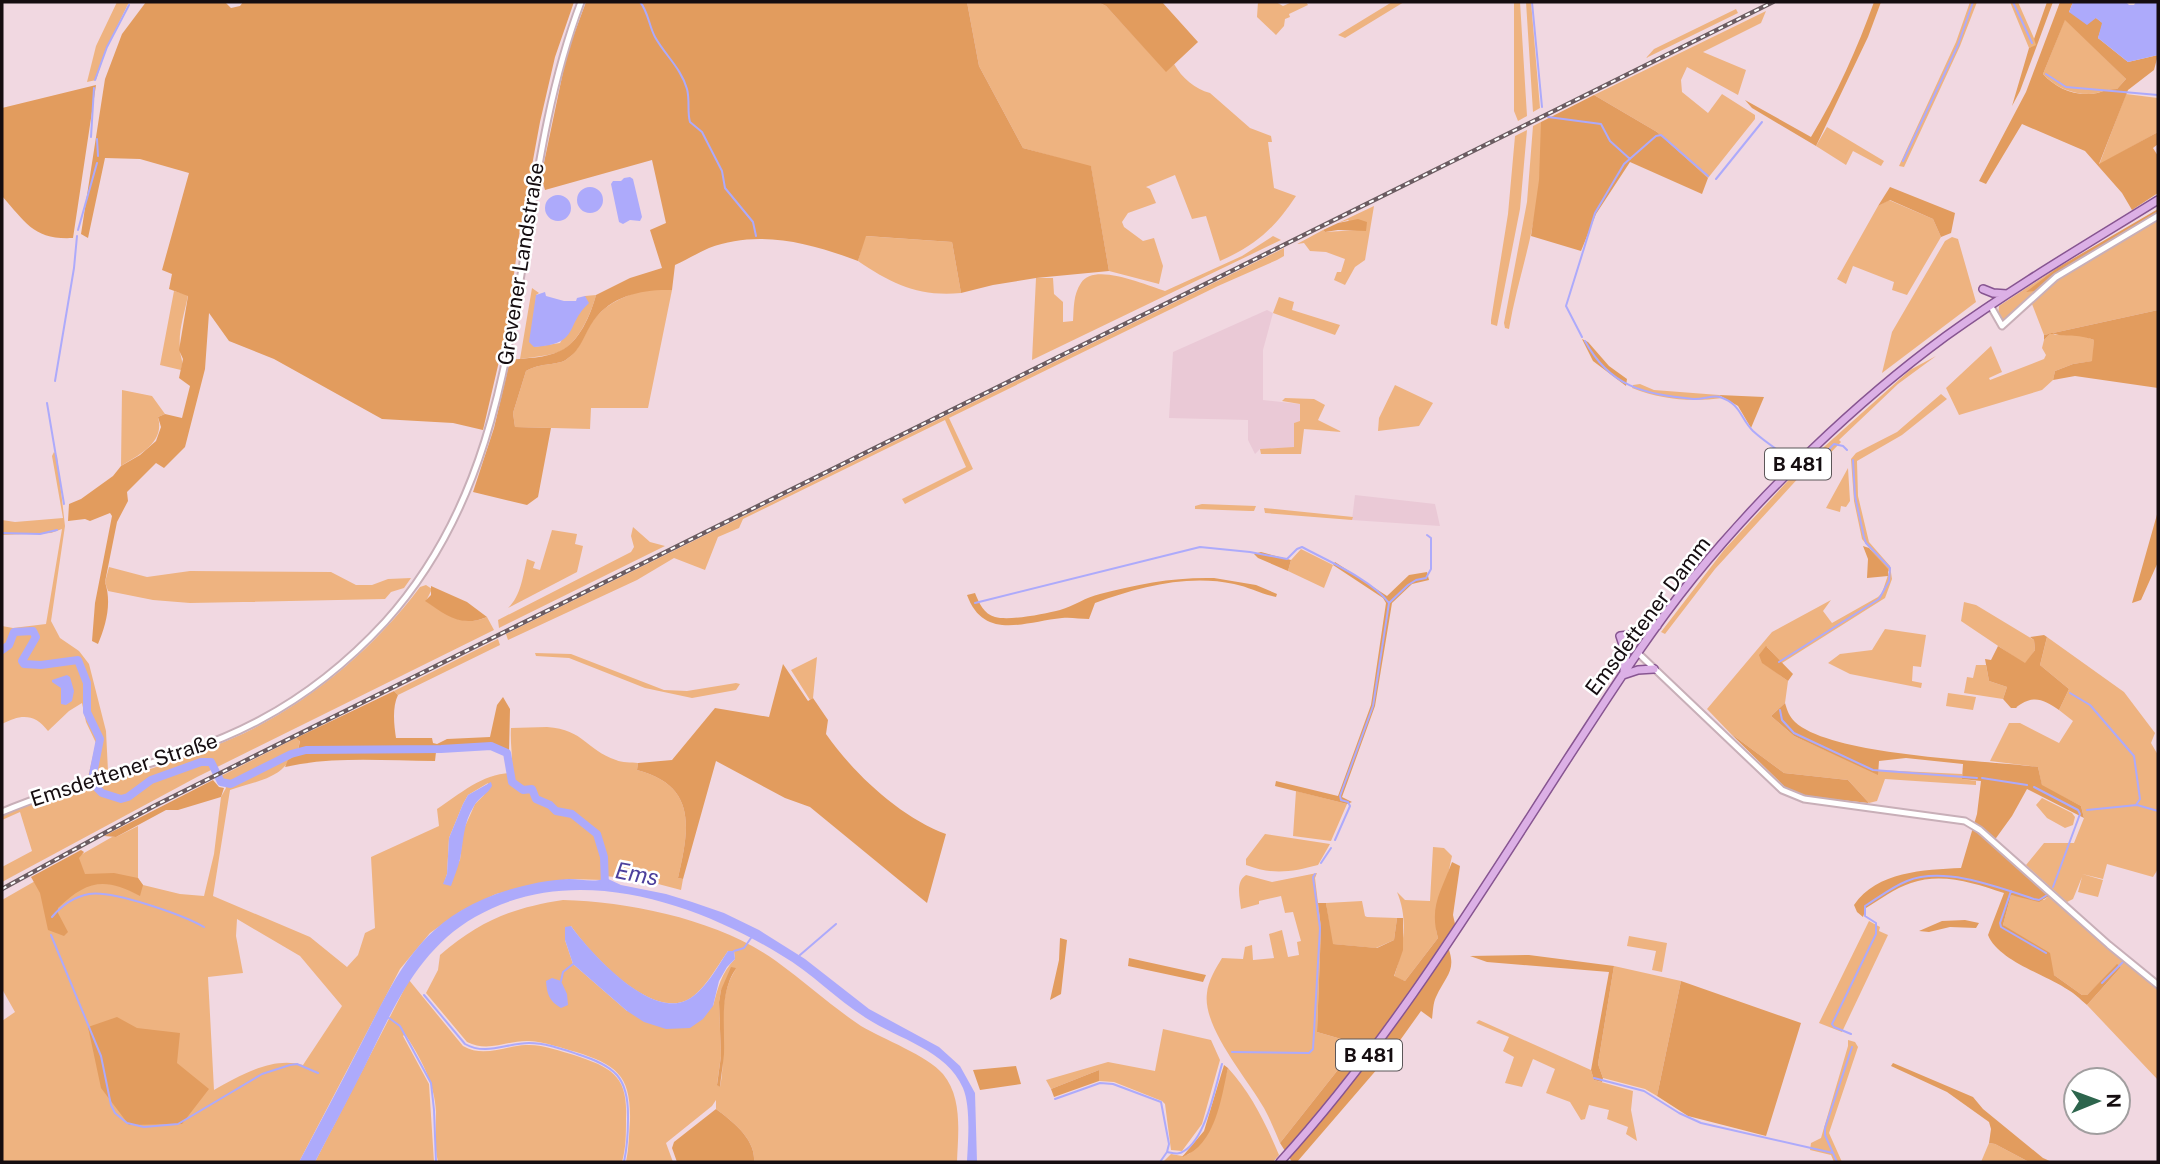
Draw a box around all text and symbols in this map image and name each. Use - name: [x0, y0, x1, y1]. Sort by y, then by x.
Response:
- street label: Grevener Landstraße: [492, 161, 549, 367]
- road number: B 481: [1765, 449, 1831, 480]
- street label: Emsdettener Damm: [1580, 531, 1715, 700]
- street label: Emsdettener Straße: [27, 727, 221, 812]
- water label: Ems: [613, 856, 661, 891]
- road number: B 481: [1336, 1040, 1402, 1070]
- north arrow: [2062, 1066, 2132, 1136]
- text: N: [2103, 1093, 2125, 1108]

